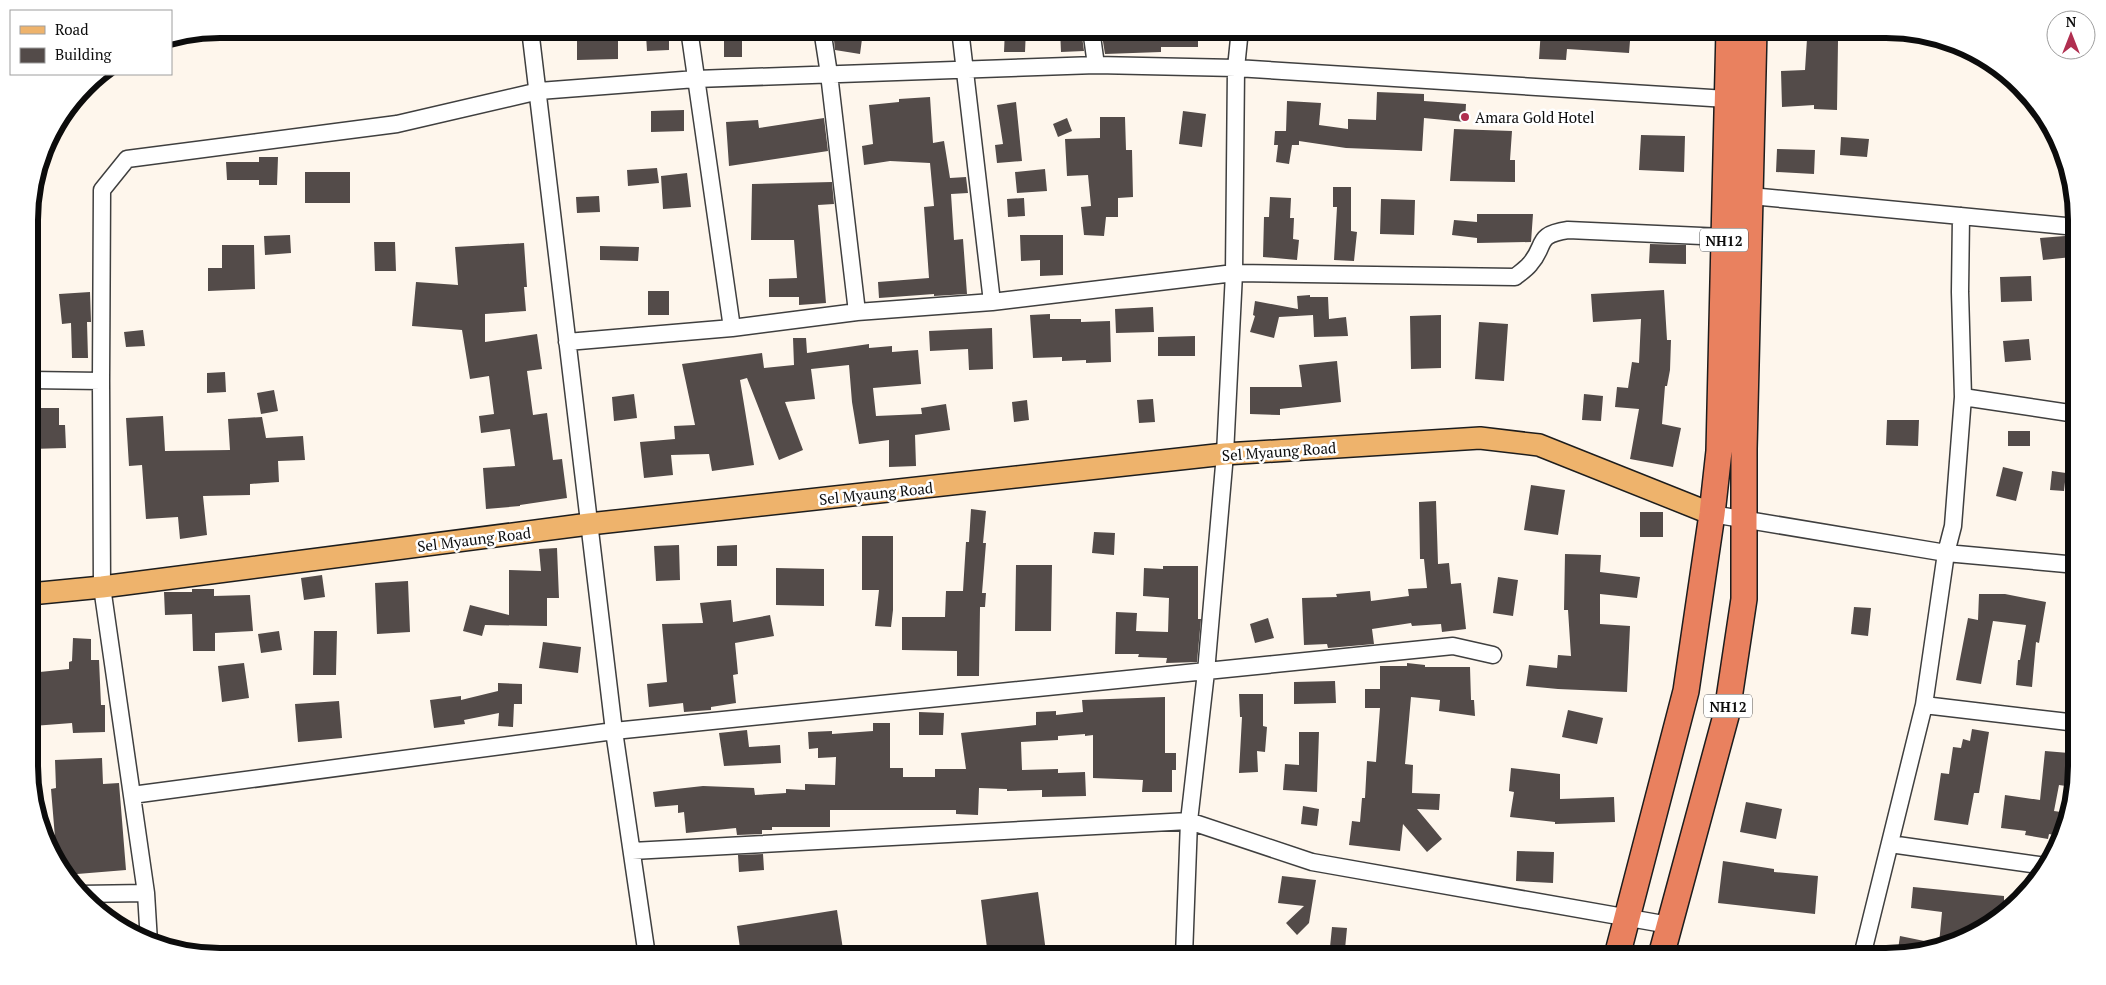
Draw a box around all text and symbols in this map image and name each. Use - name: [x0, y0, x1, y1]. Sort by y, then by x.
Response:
- legend: [10, 10, 172, 75]
- north arrow: [2046, 10, 2096, 60]
- text: N: [2066, 12, 2077, 31]
- text: Road: [55, 19, 88, 39]
- text: Building: [55, 44, 113, 64]
- place label: Amara Gold Hotel: [1475, 107, 1595, 127]
- marker: Amara Gold Hotel: [1459, 111, 1471, 123]
- road number: NH12: [1700, 228, 1748, 252]
- street label: Sel Myaung Road: [1221, 437, 1337, 465]
- street label: Sel Myaung Road: [818, 477, 934, 509]
- street label: Sel Myaung Road: [416, 522, 532, 556]
- road number: NH12: [1704, 694, 1752, 718]

